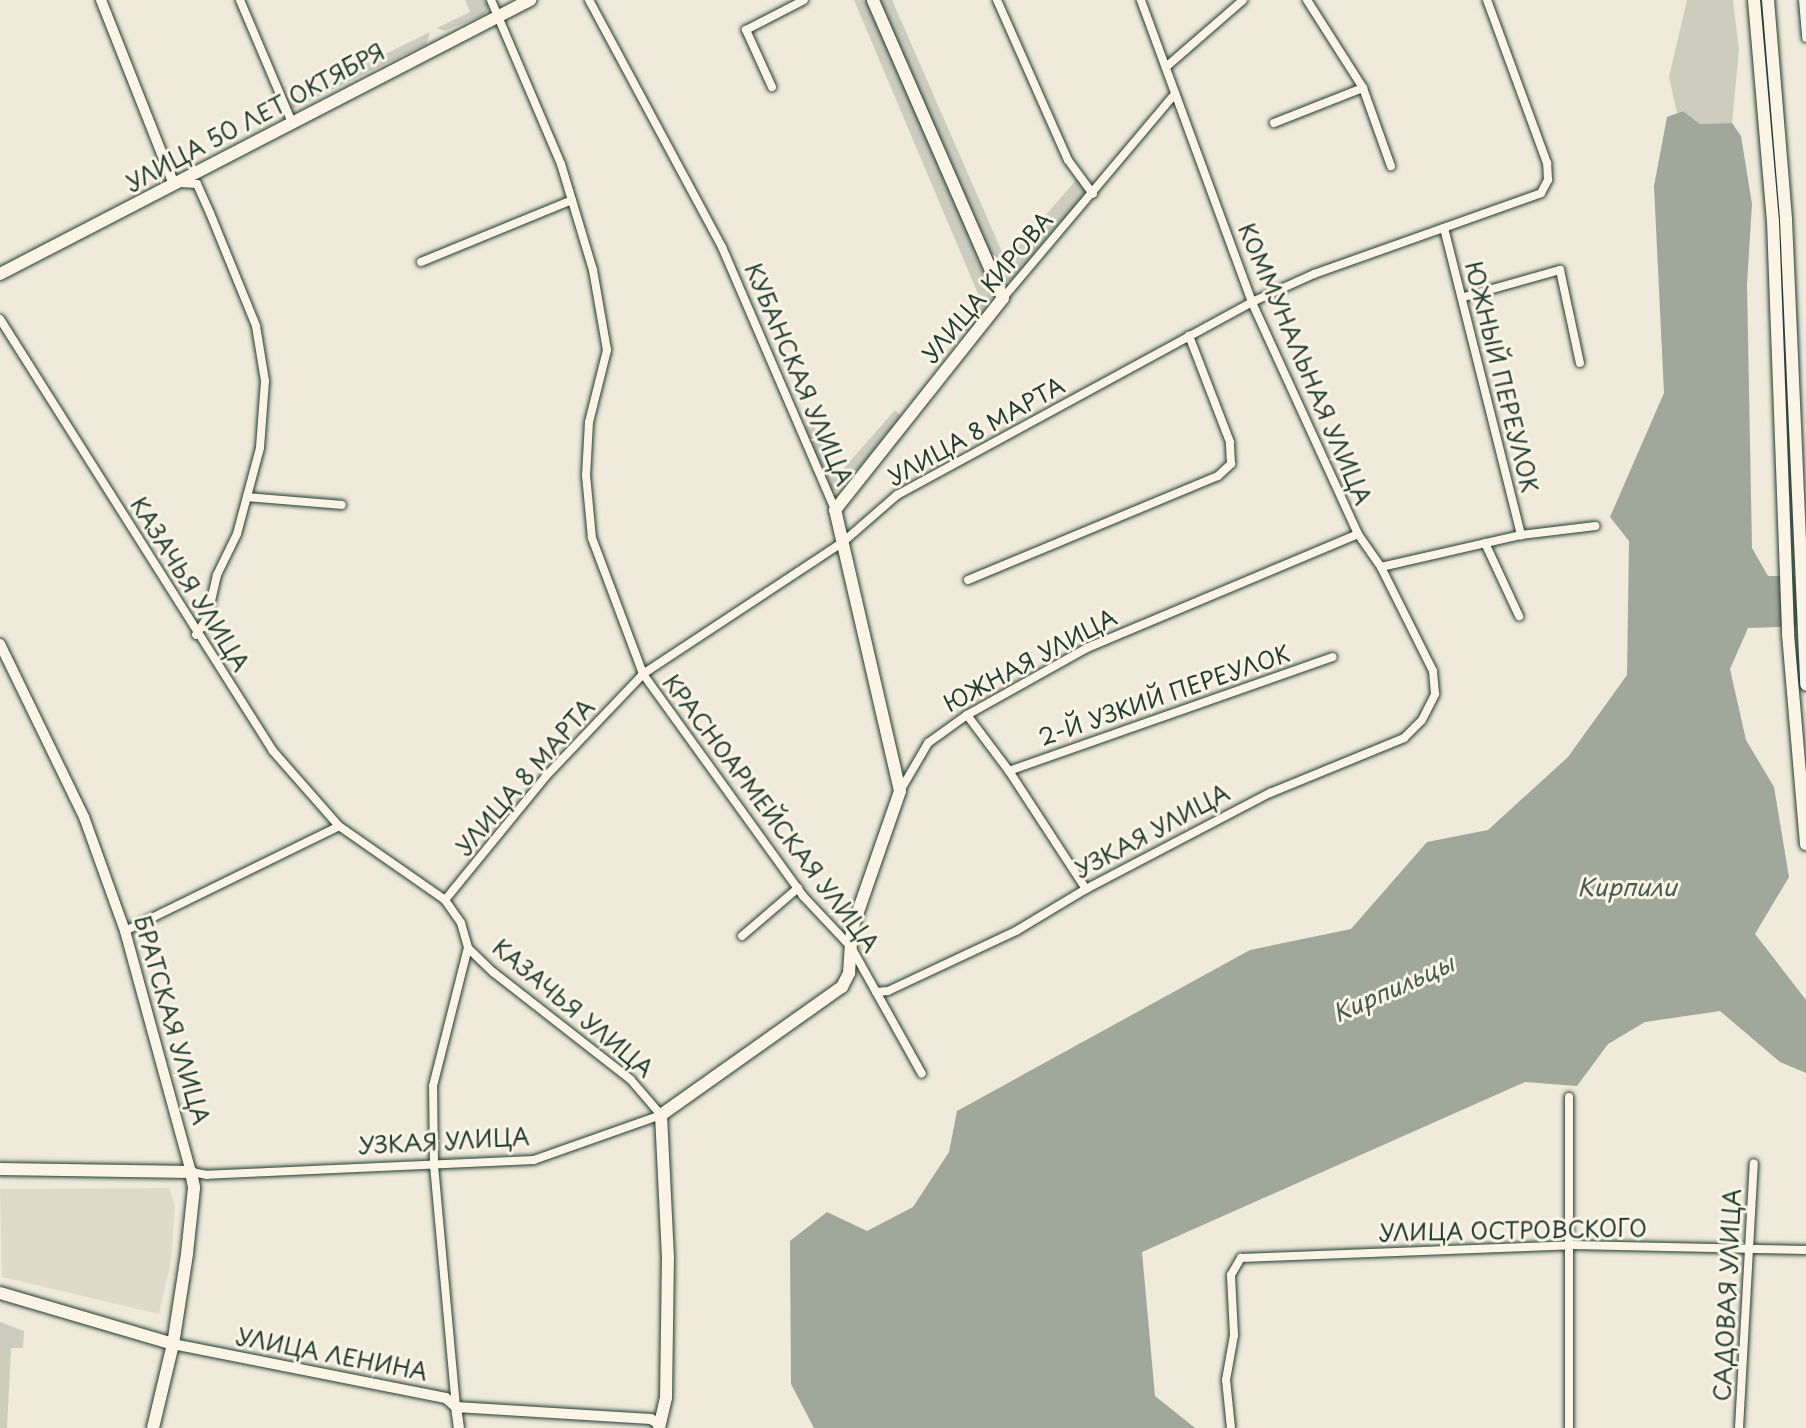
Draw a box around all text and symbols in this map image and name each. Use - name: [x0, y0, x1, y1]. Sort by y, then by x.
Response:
- street label: УЛИЦА 50 ЛЕТ ОКТЯБРЯ: [120, 37, 390, 197]
- street label: УЛИЦА КИРОВА: [916, 206, 1058, 368]
- street label: КОММУНАЛЬНАЯ УЛИЦА: [1233, 219, 1377, 509]
- street label: КУБАНСКАЯ УЛИЦА: [739, 258, 859, 490]
- street label: ЮЖНЫЙ ПЕРЕУЛОК: [1460, 258, 1544, 496]
- street label: УЛИЦА 8 МАРТА: [882, 370, 1070, 492]
- street label: КАЗАЧЬЯ УЛИЦА: [125, 492, 255, 676]
- street label: ЮЖНАЯ УЛИЦА: [939, 603, 1121, 717]
- street label: 2-Й УЗКИЙ ПЕРЕУЛОК: [1033, 639, 1295, 751]
- street label: КРАСНОАРМЕЙСКАЯ УЛИЦА: [657, 669, 885, 957]
- street label: УЛИЦА 8 МАРТА: [449, 692, 601, 862]
- street label: УЗКАЯ УЛИЦА: [1070, 779, 1234, 883]
- water label: Кирпили: [1577, 873, 1677, 901]
- street label: БРАТСКАЯ УЛИЦА: [129, 912, 215, 1128]
- street label: КАЗАЧЬЯ УЛИЦА: [487, 933, 659, 1083]
- water label: Кирпильцы: [1328, 948, 1458, 1028]
- street label: УЗКАЯ УЛИЦА: [358, 1123, 530, 1159]
- street label: САДОВАЯ УЛИЦА: [1708, 1189, 1746, 1401]
- street label: УЛИЦА ОСТРОВСКОГО: [1378, 1214, 1648, 1246]
- street label: УЛИЦА ЛЕНИНА: [233, 1322, 431, 1386]

